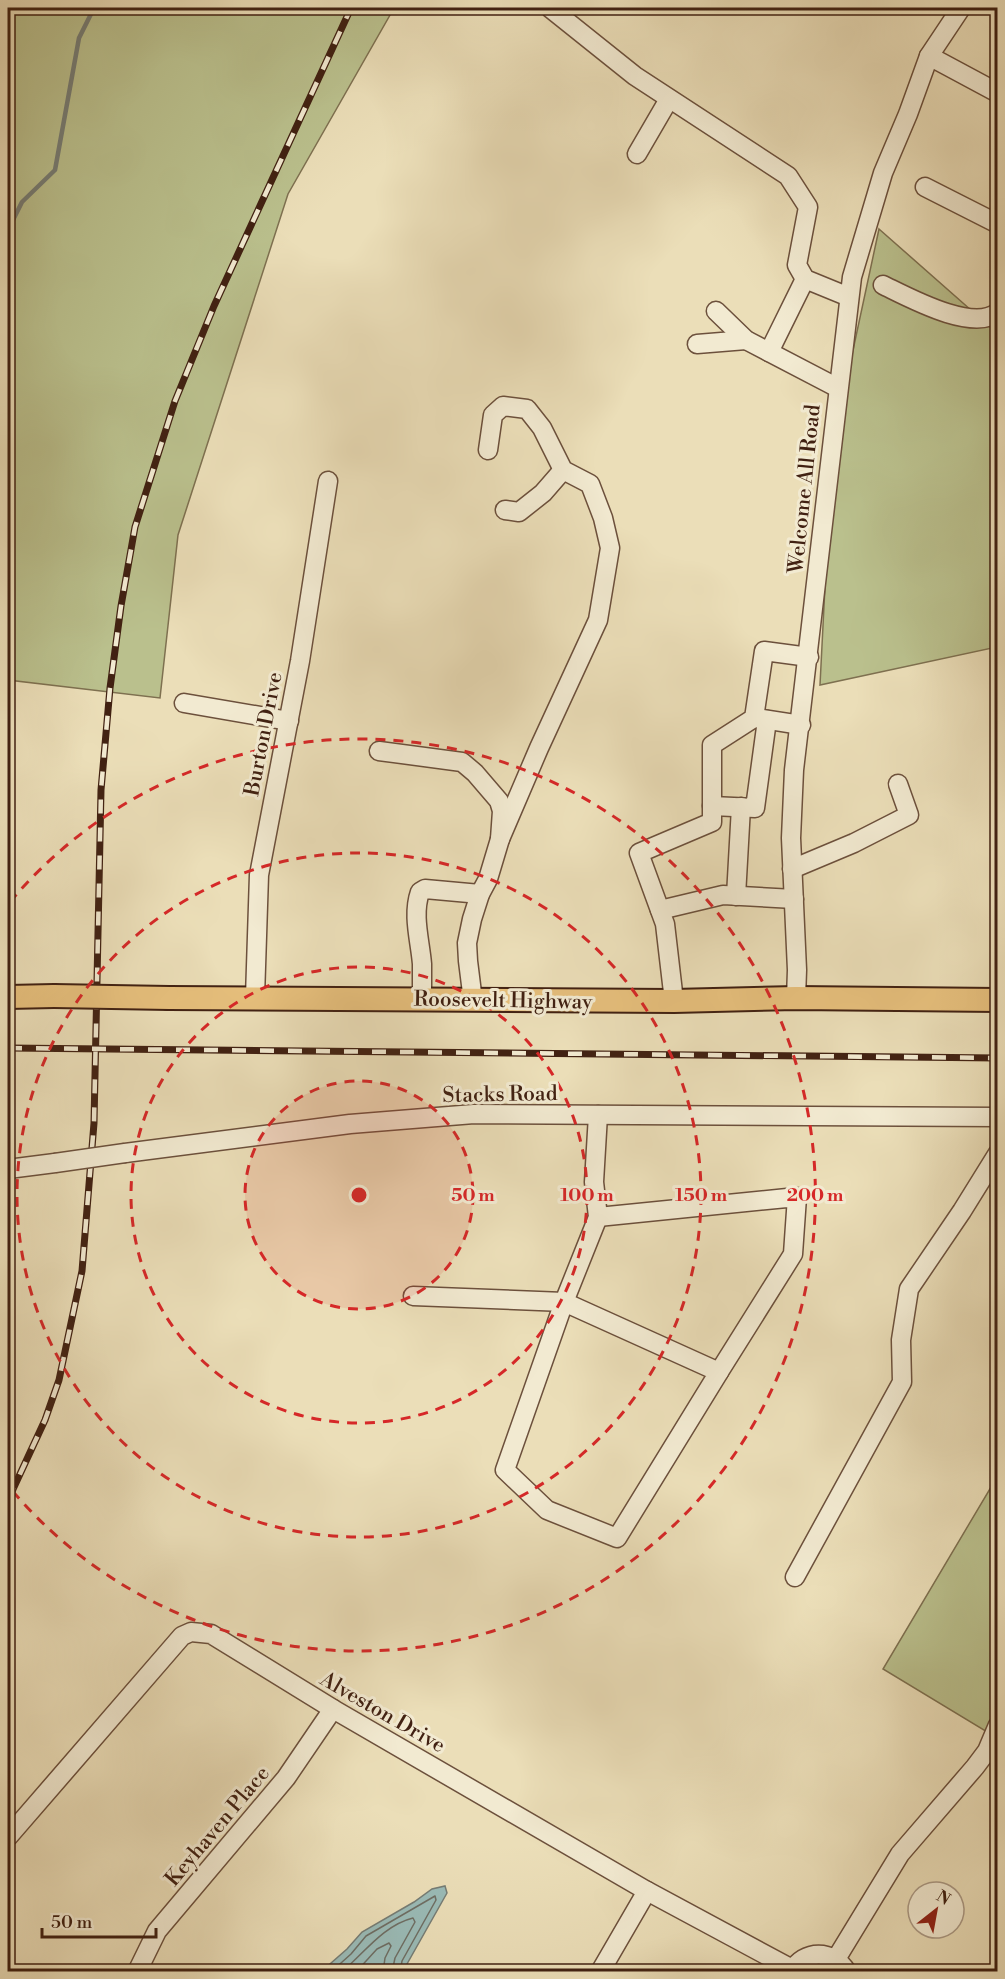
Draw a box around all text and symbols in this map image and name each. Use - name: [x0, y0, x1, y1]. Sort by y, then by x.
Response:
- street label: Welcome All Road: [783, 403, 827, 576]
- street label: Burton Drive: [239, 670, 289, 799]
- street label: Roosevelt Highway: [413, 986, 593, 1016]
- street label: Stacks Road: [442, 1081, 558, 1109]
- text: 50 m: [451, 1184, 495, 1207]
- text: 100 m: [560, 1184, 614, 1207]
- text: 150 m: [675, 1184, 728, 1207]
- text: 200 m: [787, 1184, 844, 1207]
- centre of rings: [349, 1185, 369, 1205]
- street label: Alveston Drive: [314, 1666, 450, 1759]
- street label: Keyhaven Place: [160, 1761, 276, 1892]
- north arrow: [906, 1880, 966, 1940]
- text: N: [933, 1886, 954, 1910]
- scale bar: [42, 1901, 156, 1939]
- text: 50 m: [51, 1911, 93, 1934]

